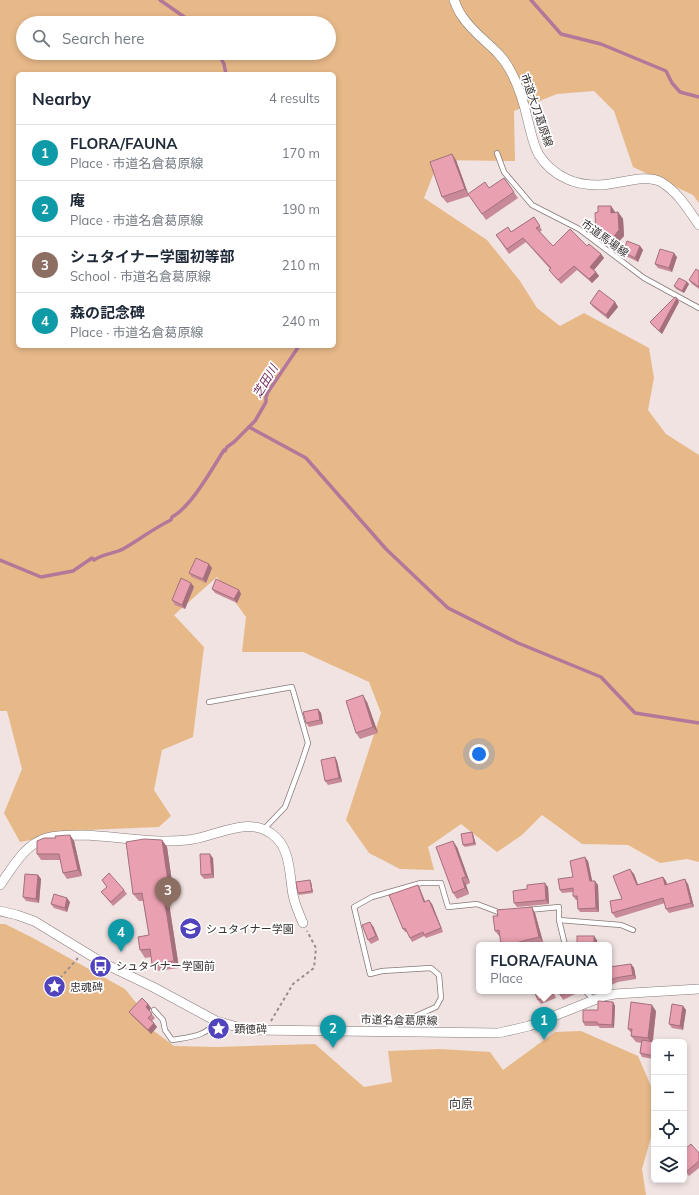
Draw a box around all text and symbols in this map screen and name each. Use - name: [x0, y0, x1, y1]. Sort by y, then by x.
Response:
- search box: [16, 16, 336, 60]
- icon: search: [30, 27, 52, 49]
- text: Search here: [62, 29, 144, 48]
- street label: 市道大刀葛原線: [518, 71, 556, 149]
- text: Nearby: [32, 88, 91, 109]
- text: 4 results: [269, 90, 320, 106]
- text: FLORA/FAUNA: [70, 134, 178, 153]
- text: 1: [41, 145, 49, 161]
- text: 170 m: [282, 145, 320, 161]
- text: Place · 市道名倉葛原線: [70, 155, 204, 171]
- text: 庵: [70, 191, 85, 210]
- text: 2: [41, 201, 49, 217]
- text: 190 m: [282, 201, 320, 217]
- text: Place · 市道名倉葛原線: [70, 212, 204, 228]
- street label: 市道馬場線: [579, 216, 631, 260]
- text: シュタイナー学園初等部: [70, 247, 235, 266]
- text: 3: [41, 257, 49, 273]
- text: 210 m: [282, 257, 320, 273]
- text: School · 市道名倉葛原線: [70, 268, 211, 284]
- text: 森の記念碑: [70, 303, 145, 322]
- text: 4: [41, 313, 49, 329]
- text: 240 m: [282, 313, 320, 329]
- text: Place · 市道名倉葛原線: [70, 324, 204, 340]
- water label: 芝田川: [249, 360, 282, 400]
- your location: [469, 744, 489, 764]
- pin: 3: [155, 877, 181, 910]
- school or university icon: シュタイナー学園: [178, 916, 204, 942]
- pin: 4: [108, 919, 134, 952]
- place label: シュタイナー学園: [206, 922, 294, 936]
- popup: [476, 942, 612, 994]
- text: FLORA/FAUNA: [490, 951, 598, 970]
- bus stop icon: シュタイナー学園前: [88, 953, 114, 979]
- place label: シュタイナー学園前: [116, 959, 215, 973]
- text: Place: [490, 970, 523, 986]
- place icon: 忠魂碑: [41, 974, 67, 1000]
- place label: 忠魂碑: [70, 980, 103, 994]
- pin: 1: [531, 1007, 557, 1040]
- street label: 市道名倉葛原線: [360, 1012, 438, 1028]
- pin: 2: [320, 1015, 346, 1048]
- place icon: 顕徳碑: [205, 1016, 231, 1042]
- place label: 顕徳碑: [234, 1022, 267, 1036]
- map controls: [651, 1039, 687, 1183]
- button: +: [651, 1039, 687, 1075]
- button: −: [651, 1075, 687, 1111]
- district label: 向原: [449, 1096, 473, 1111]
- button: locate: [651, 1111, 687, 1147]
- button: layers: [651, 1147, 687, 1183]

